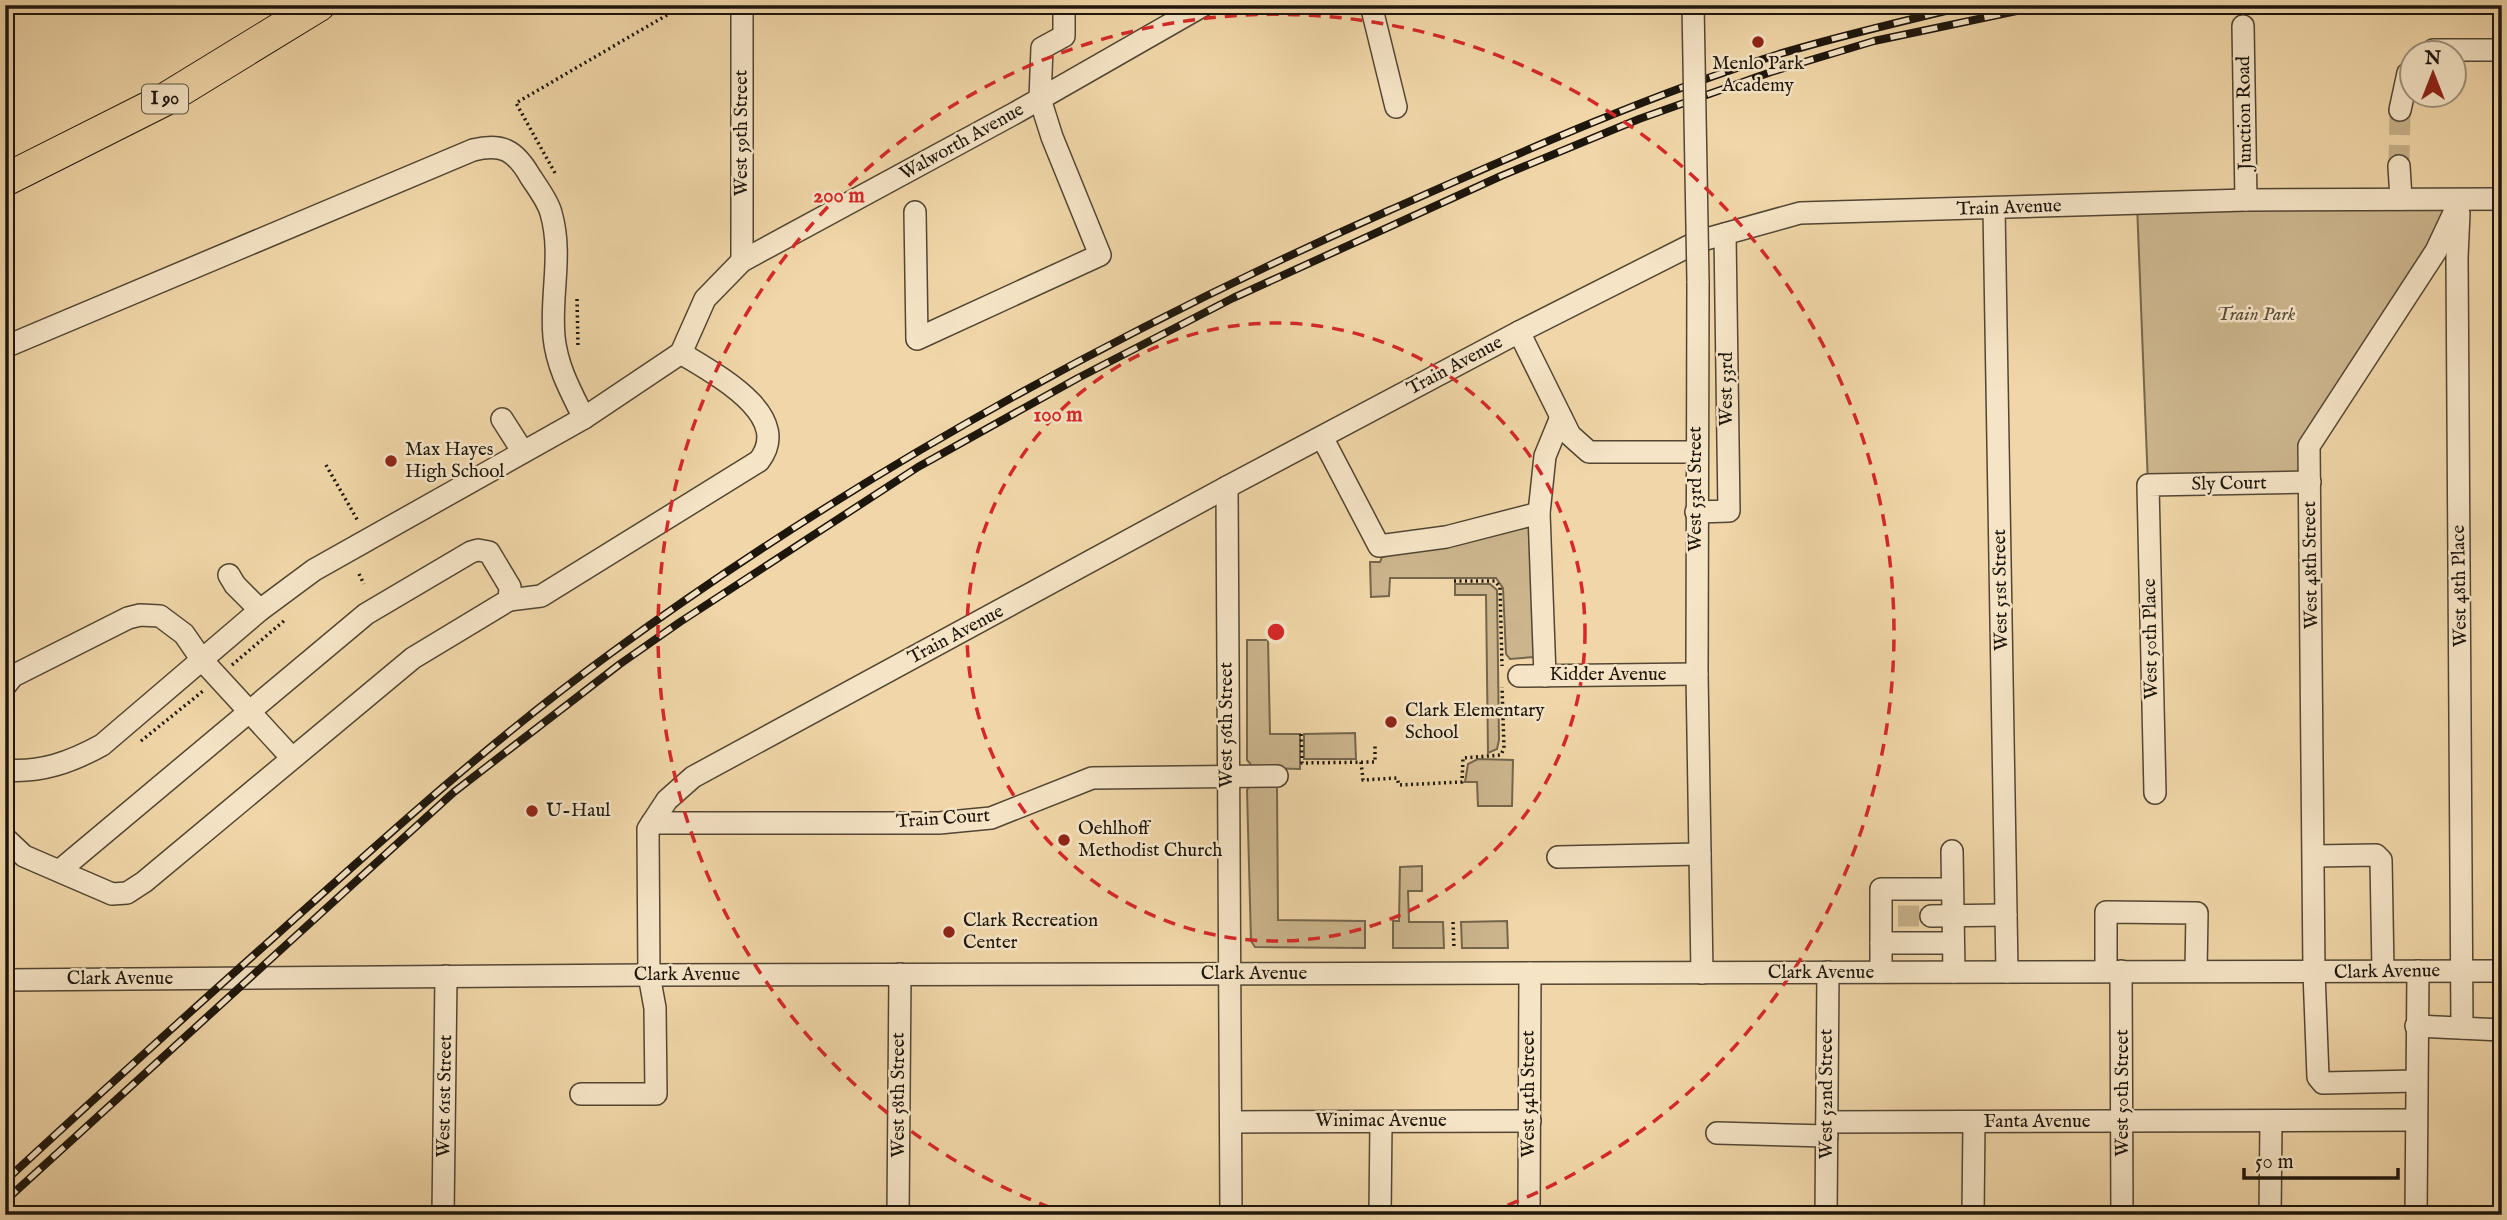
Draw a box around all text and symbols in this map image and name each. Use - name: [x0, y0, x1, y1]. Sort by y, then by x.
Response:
- marker: Menlo Park Academy: [1750, 34, 1766, 50]
- north arrow: [2398, 38, 2468, 108]
- text: N: [2424, 47, 2442, 71]
- place label: Menlo Park Academy: [1712, 52, 1805, 98]
- street label: Junction Road: [2232, 55, 2258, 172]
- street label: West 59th Street: [730, 69, 754, 196]
- road number: I 90: [142, 84, 188, 114]
- street label: Walworth Avenue: [896, 98, 1029, 186]
- text: 200 m: [813, 183, 865, 210]
- street label: Train Avenue: [1956, 194, 2062, 222]
- park label: Train Park: [2217, 303, 2296, 327]
- street label: Train Avenue: [1403, 331, 1507, 401]
- street label: West 53rd: [1715, 351, 1739, 426]
- text: 100 m: [1033, 402, 1083, 429]
- street label: West 53rd Street: [1684, 426, 1708, 552]
- place label: Max Hayes High School: [405, 438, 505, 484]
- marker: Max Hayes High School: [383, 453, 399, 469]
- street label: Sly Court: [2191, 471, 2267, 497]
- street label: West 48th Street: [2298, 500, 2324, 629]
- street label: West 48th Place: [2447, 524, 2473, 647]
- street label: West 51st Street: [1988, 528, 2014, 651]
- street label: West 50th Place: [2138, 578, 2164, 700]
- street label: Train Avenue: [904, 600, 1008, 670]
- centre of rings: [1264, 620, 1288, 644]
- street label: West 56th Street: [1215, 661, 1239, 788]
- street label: Kidder Avenue: [1550, 663, 1667, 687]
- place label: Clark Elementary School: [1405, 699, 1545, 745]
- marker: Clark Elementary School: [1383, 714, 1399, 730]
- place label: U-Haul: [546, 799, 611, 823]
- marker: U-Haul: [524, 803, 540, 819]
- street label: Train Court: [895, 804, 991, 834]
- place label: Oehlhoff Methodist Church: [1078, 817, 1222, 863]
- marker: Oehlhoff Methodist Church: [1056, 832, 1072, 848]
- place label: Clark Recreation Center: [963, 909, 1098, 955]
- marker: Clark Recreation Center: [941, 924, 957, 940]
- street label: Clark Avenue: [2334, 959, 2441, 985]
- street label: Clark Avenue: [1768, 961, 1874, 985]
- street label: Clark Avenue: [1201, 962, 1307, 986]
- street label: Clark Avenue: [634, 963, 740, 987]
- street label: Clark Avenue: [67, 967, 173, 991]
- street label: West 52nd Street: [1815, 1028, 1839, 1159]
- street label: West 50th Street: [2111, 1029, 2135, 1157]
- street label: West 54th Street: [1517, 1030, 1541, 1158]
- street label: West 58th Street: [887, 1032, 911, 1158]
- street label: West 61st Street: [432, 1034, 458, 1158]
- street label: Winimac Avenue: [1315, 1109, 1447, 1133]
- street label: Fanta Avenue: [1984, 1110, 2091, 1134]
- scale bar: [2244, 1136, 2398, 1180]
- text: 50 m: [2255, 1149, 2294, 1176]

